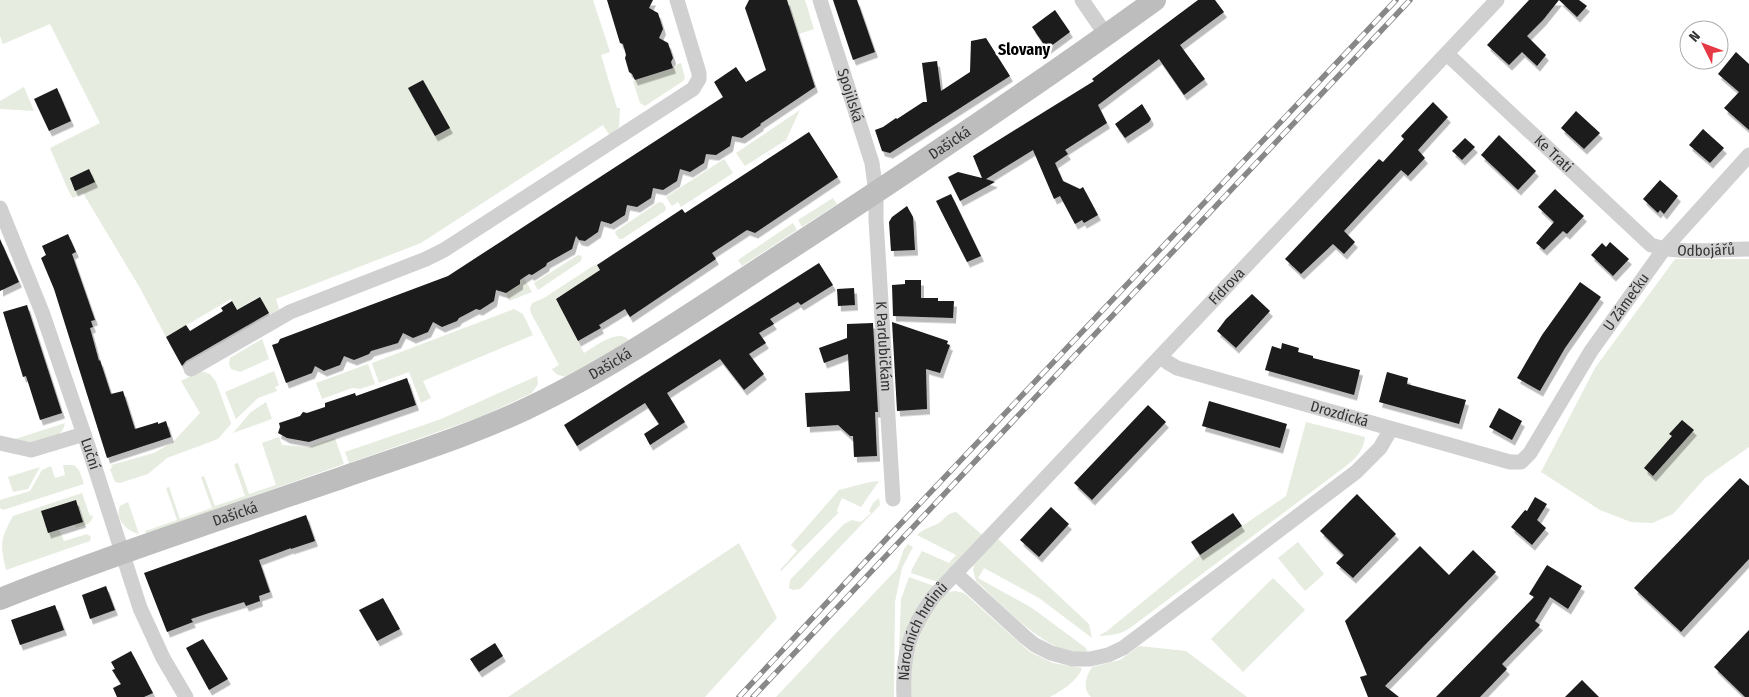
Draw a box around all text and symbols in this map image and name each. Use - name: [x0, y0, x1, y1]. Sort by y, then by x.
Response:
- north arrow: [1679, 20, 1729, 70]
- text: N: [1686, 28, 1704, 45]
- district label: Slovany: [998, 40, 1050, 59]
- street label: Spojilská: [833, 66, 867, 124]
- street label: Dašická: [925, 122, 974, 163]
- street label: Ke Trati: [1531, 131, 1577, 176]
- street label: Odbojářů: [1677, 240, 1735, 260]
- street label: Fidrova: [1205, 264, 1248, 309]
- street label: U Zámečku: [1599, 270, 1653, 334]
- street label: K Pardubičkám: [872, 301, 895, 392]
- street label: Dašická: [586, 344, 635, 383]
- street label: Drozdická: [1308, 397, 1371, 431]
- street label: Luční: [77, 435, 104, 472]
- street label: Dašická: [210, 498, 260, 530]
- street label: Národních hrdinů: [895, 578, 951, 681]

